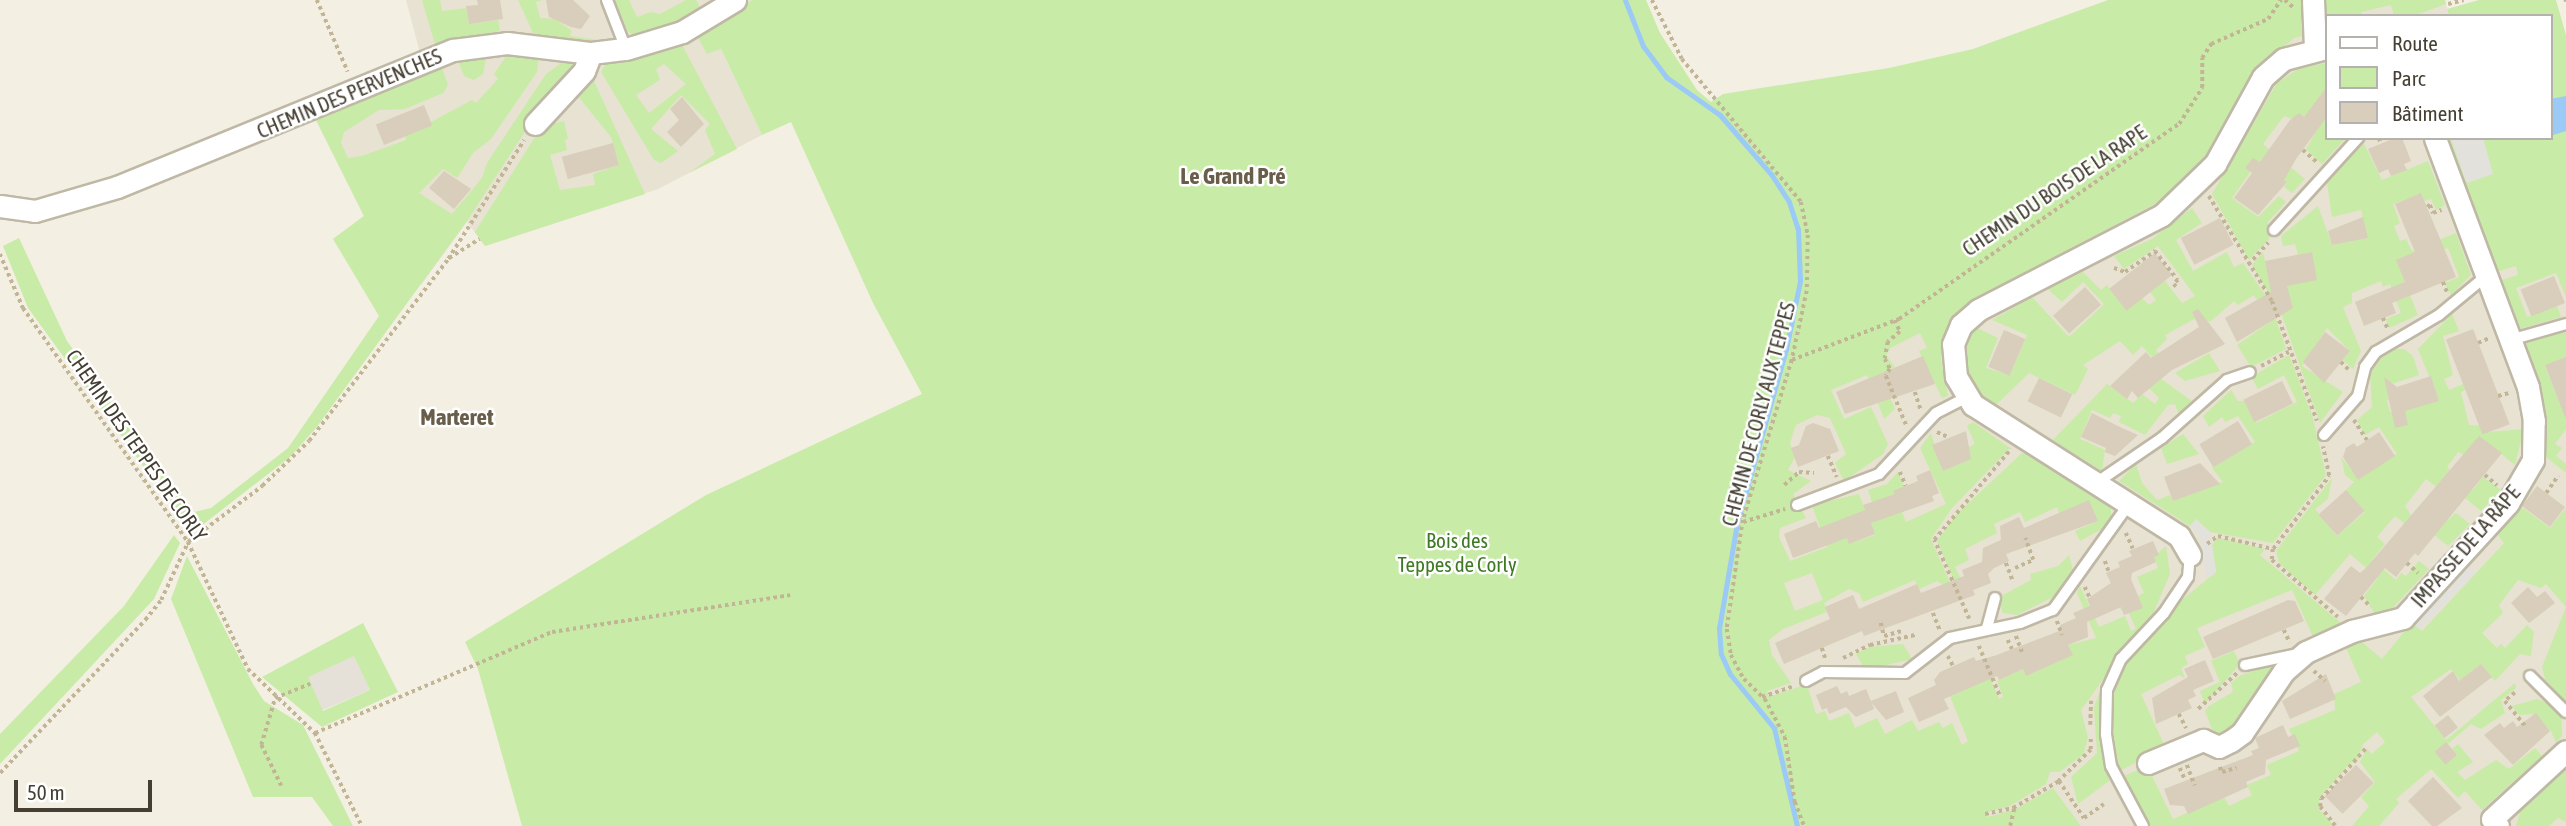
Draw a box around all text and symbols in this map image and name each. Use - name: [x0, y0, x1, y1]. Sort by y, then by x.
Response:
- legend: [2324, 14, 2552, 140]
- text: Route: [2392, 31, 2438, 55]
- street label: CHEMIN DES PERVENCHES: [253, 43, 445, 143]
- text: Parc: [2392, 66, 2426, 90]
- text: Bâtiment: [2392, 101, 2463, 125]
- street label: CHEMIN DU BOIS DE LA RAPE: [1957, 119, 2151, 261]
- district label: Le Grand Pré: [1180, 162, 1286, 190]
- street label: CHEMIN DE CORLY AUX TEPPES: [1716, 299, 1800, 529]
- street label: CHEMIN DES TEPPES DE CORLY: [61, 344, 213, 546]
- district label: Marteret: [420, 403, 494, 431]
- street label: IMPASSE DE LA RÂPE: [2405, 480, 2525, 612]
- park label: Bois des Teppes de Corly: [1397, 527, 1517, 577]
- scale bar: [18, 766, 156, 810]
- text: 50 m: [27, 780, 65, 804]

